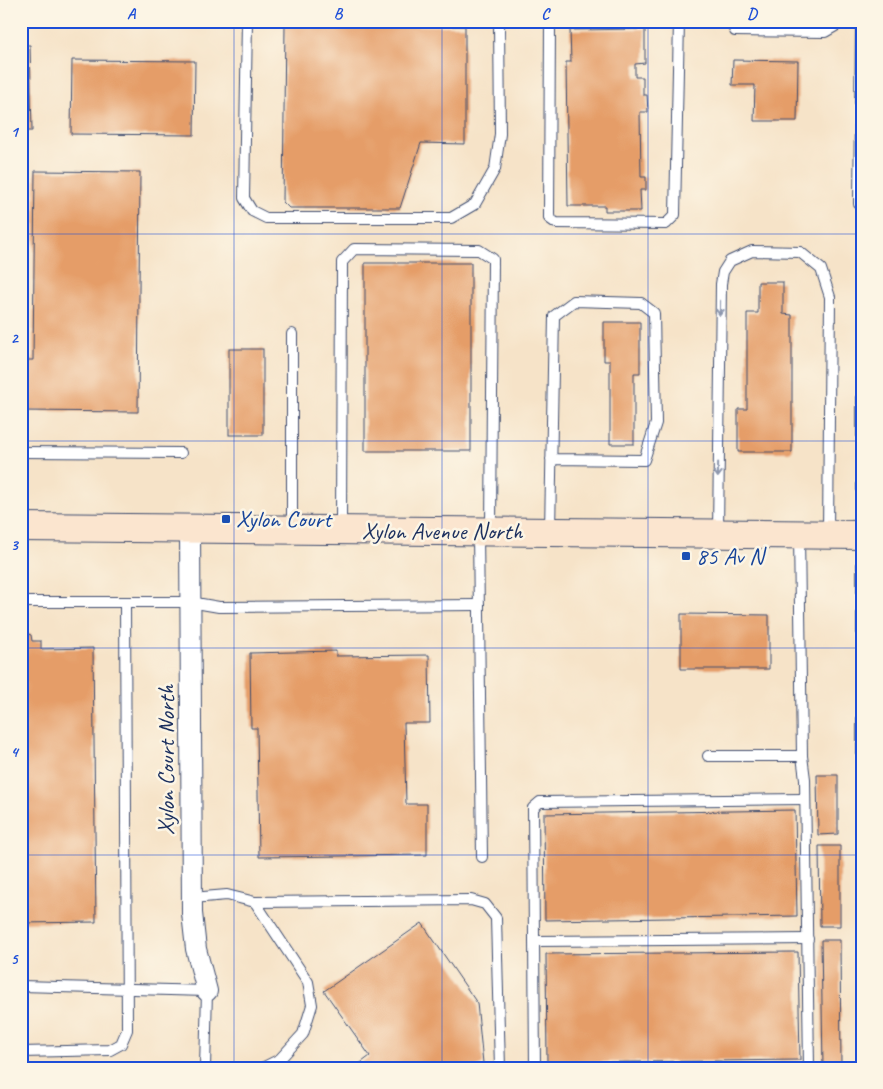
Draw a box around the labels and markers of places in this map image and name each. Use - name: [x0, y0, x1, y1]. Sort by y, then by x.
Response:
- place label: Xylon Court: [236, 504, 333, 534]
- marker: Xylon Court: [220, 513, 232, 525]
- place label: 85 Av N: [696, 541, 767, 571]
- marker: 85 Av N: [680, 550, 692, 562]

